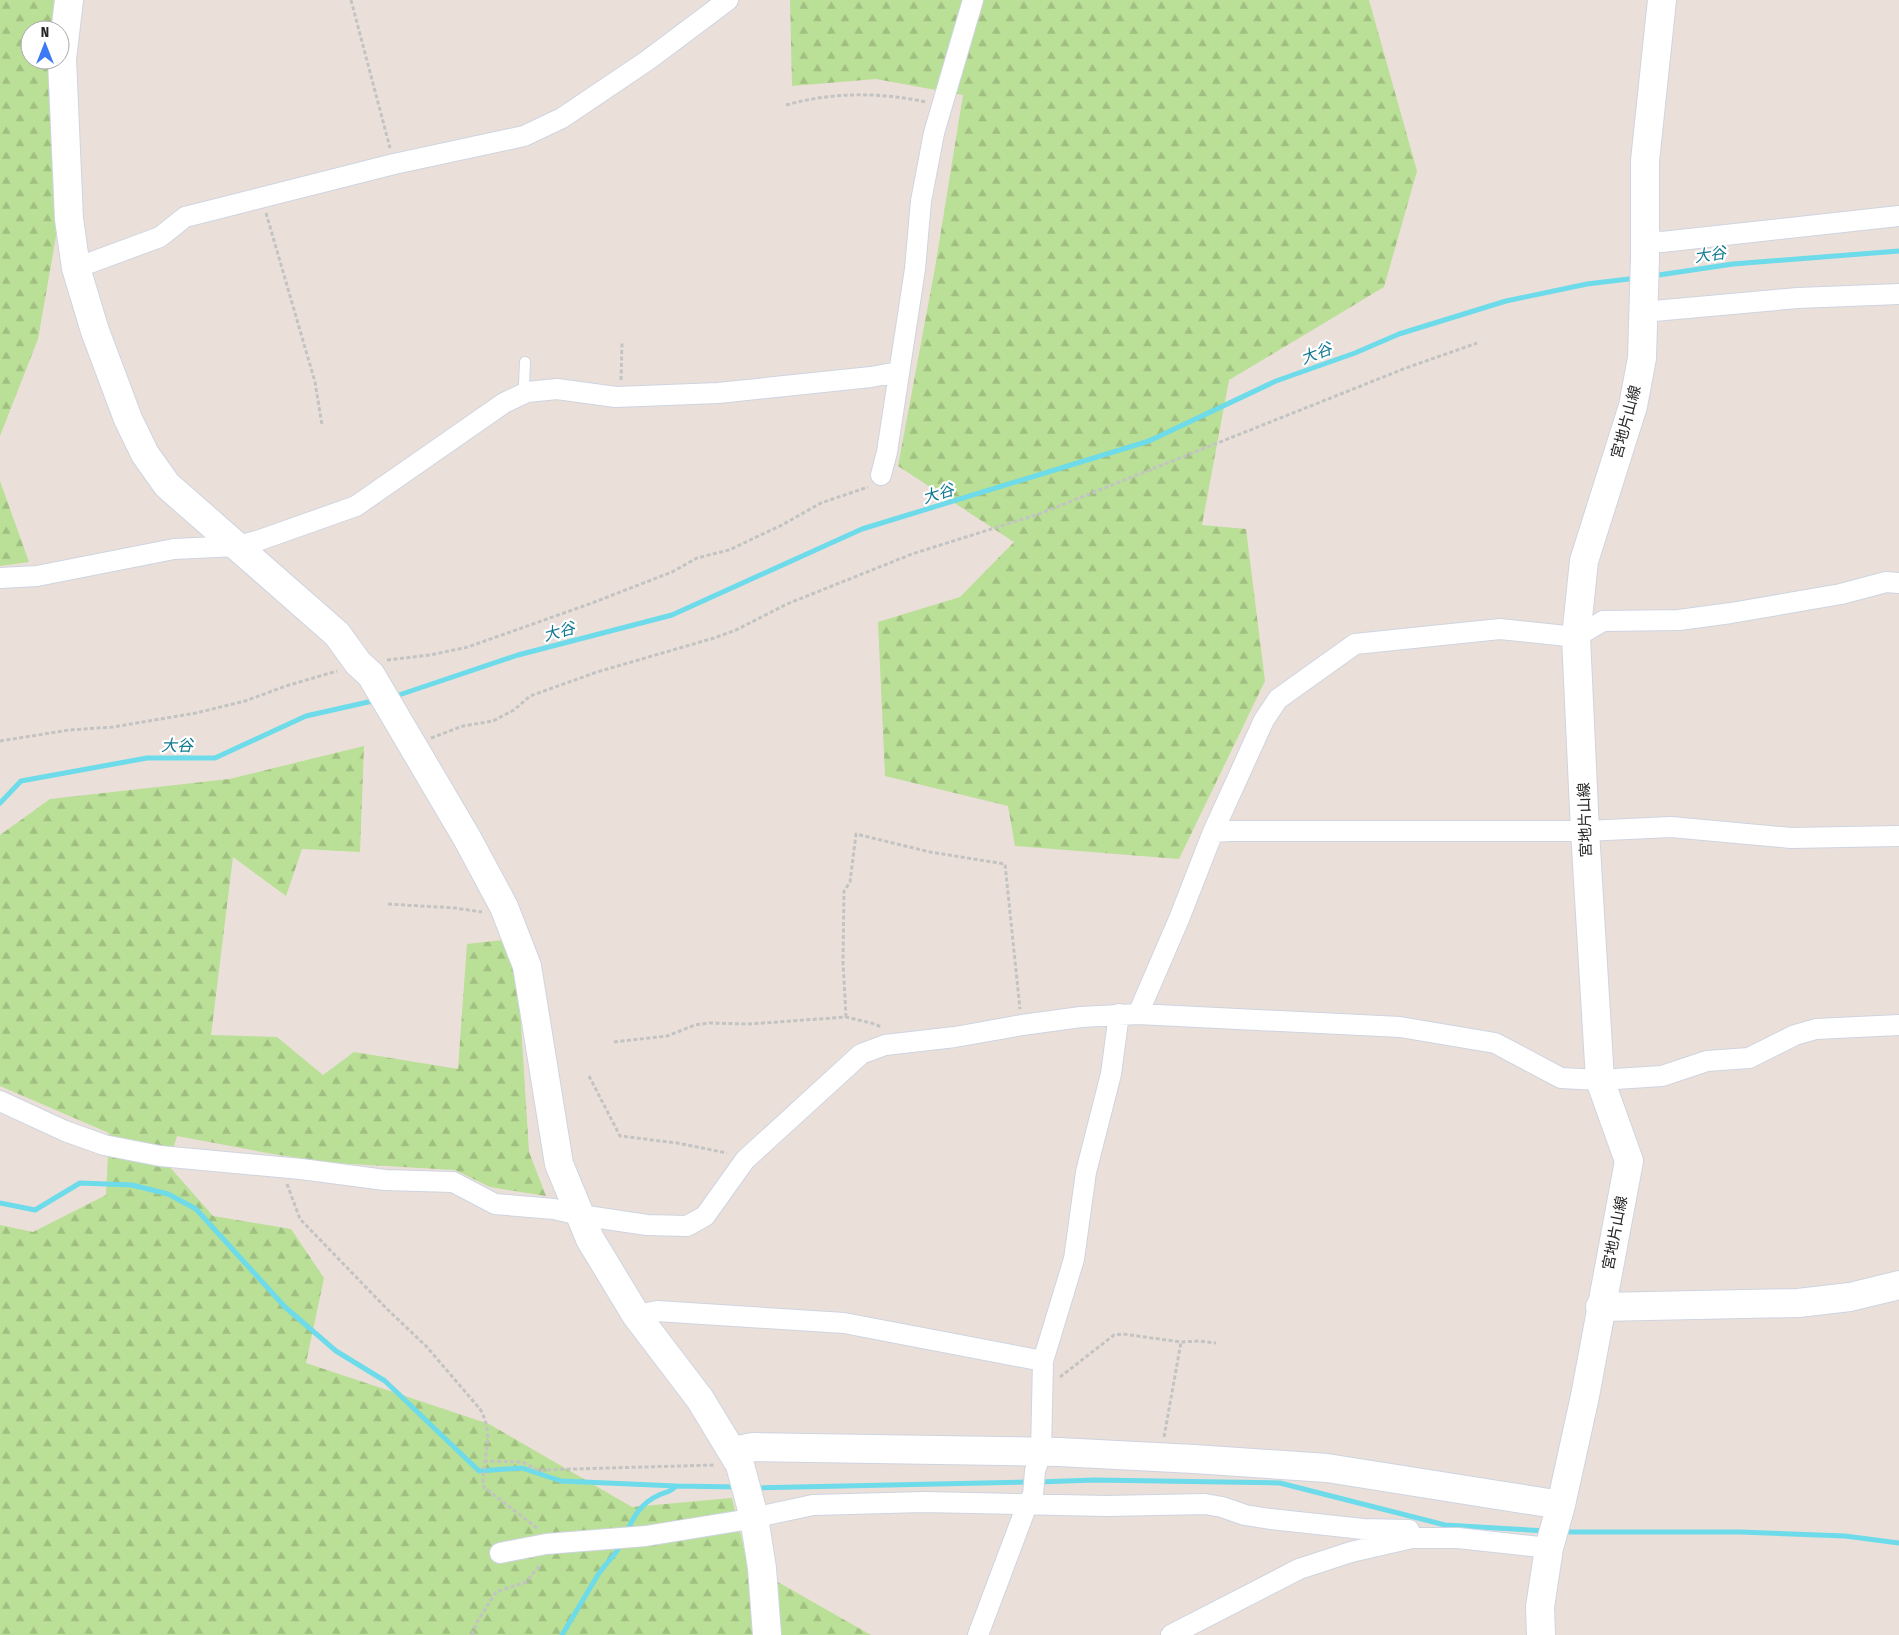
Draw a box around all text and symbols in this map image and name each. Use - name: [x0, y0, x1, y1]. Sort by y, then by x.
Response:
- north arrow: [20, 20, 70, 70]
- text: N: [41, 24, 49, 41]
- water label: 大谷: [1693, 243, 1729, 266]
- water label: 大谷: [1298, 338, 1336, 368]
- street label: 宮地片山線: [1608, 383, 1644, 461]
- water label: 大谷: [920, 479, 958, 507]
- water label: 大谷: [541, 618, 579, 645]
- water label: 大谷: [161, 736, 195, 755]
- street label: 宮地片山線: [1575, 782, 1595, 858]
- street label: 宮地片山線: [1599, 1194, 1631, 1272]

